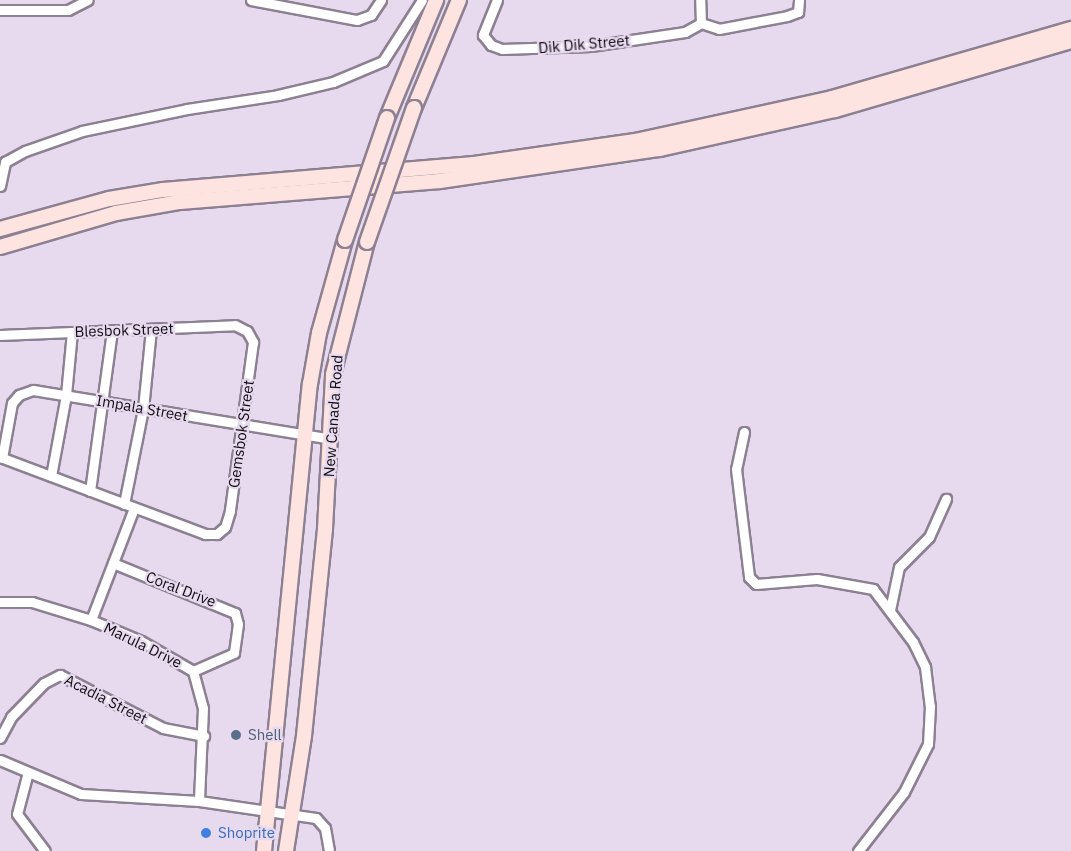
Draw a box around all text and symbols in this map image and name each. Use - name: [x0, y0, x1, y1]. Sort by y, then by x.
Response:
- street label: Dik Dik Street: [538, 31, 630, 57]
- street label: Blesbok Street: [74, 319, 174, 341]
- street label: New Canada Road: [320, 354, 346, 478]
- street label: Gemsbok Street: [225, 379, 257, 489]
- street label: Impala Street: [95, 391, 189, 425]
- street label: Coral Drive: [143, 567, 219, 611]
- street label: Marula Drive: [101, 618, 185, 672]
- street label: Acadia Street: [62, 670, 150, 728]
- place label: Shell: [248, 726, 282, 744]
- marker: Shell: [229, 728, 243, 742]
- place label: Shoprite: [218, 824, 275, 842]
- marker: Shoprite: [199, 826, 213, 840]

